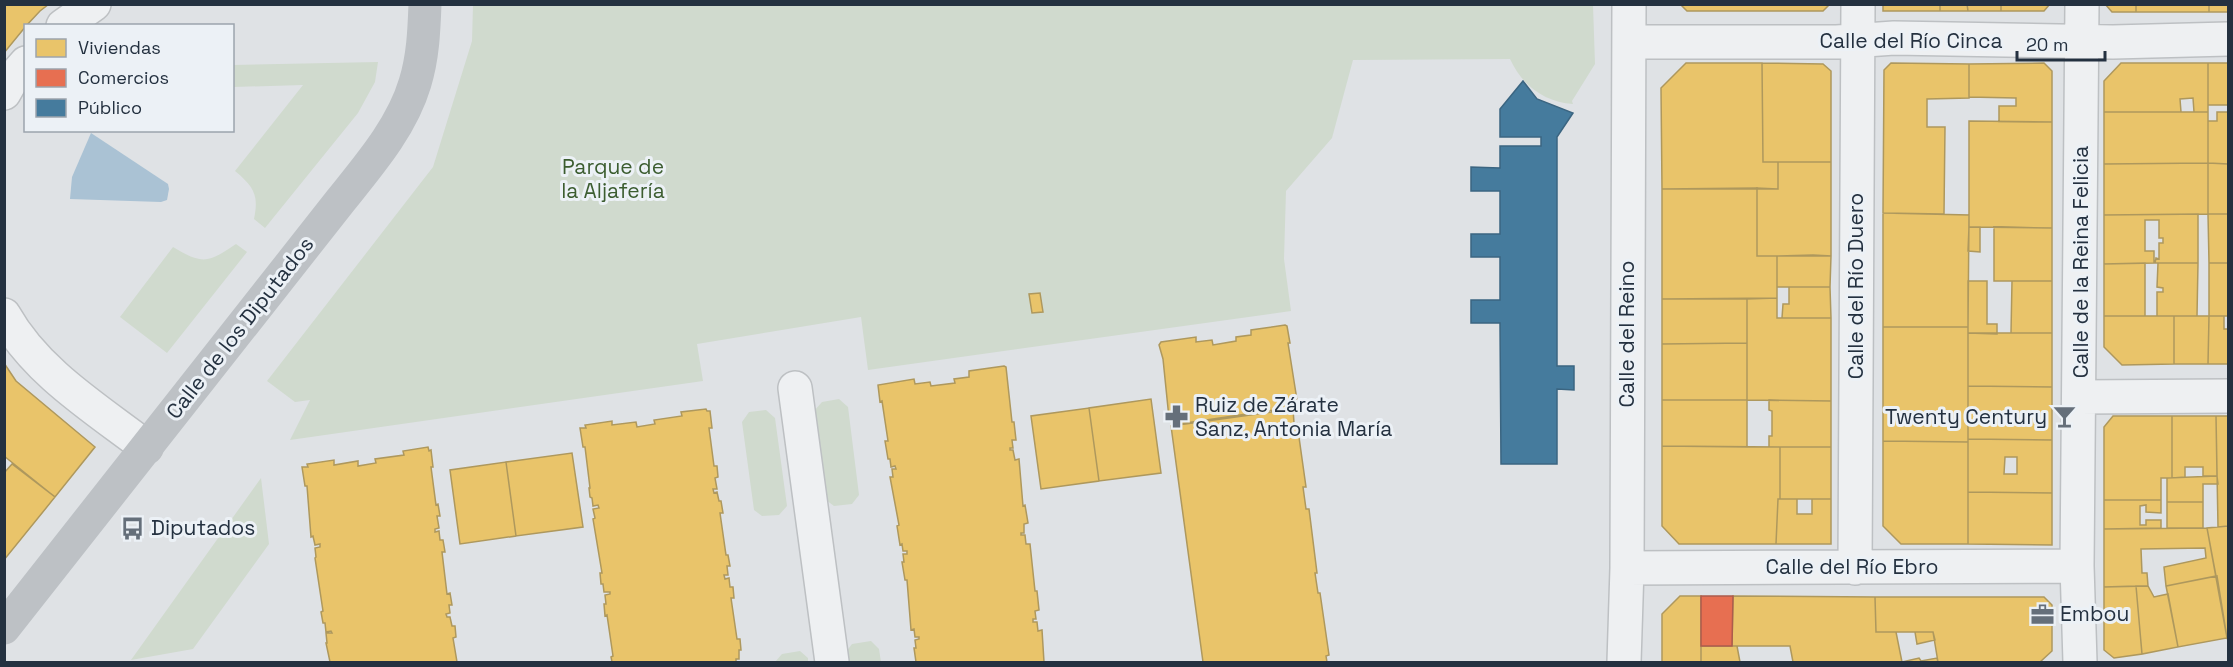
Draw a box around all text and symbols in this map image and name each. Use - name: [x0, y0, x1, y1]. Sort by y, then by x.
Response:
- legend: [24, 24, 234, 132]
- scale bar: [2017, 24, 2106, 62]
- street label: Calle del Río Cinca: [1819, 27, 2003, 54]
- text: 20 m: [2026, 33, 2069, 56]
- text: Viviendas: [78, 36, 161, 59]
- text: Comercios: [78, 66, 169, 89]
- text: Público: [78, 96, 142, 119]
- street label: Calle de la Reina Felicia: [2067, 146, 2094, 378]
- park label: Parque de la Aljafería: [561, 153, 665, 204]
- street label: Calle del Río Duero: [1842, 193, 1869, 379]
- street label: Calle de los Diputados: [160, 231, 319, 424]
- street label: Calle del Reino: [1613, 261, 1640, 407]
- place label: Ruiz de Zárate Sanz, Antonia María: [1195, 391, 1392, 442]
- place label: Twenty Century: [1885, 403, 2047, 430]
- pharmacy icon: Ruiz de Zárate Sanz, Antonia María: [1164, 404, 1190, 430]
- bar icon: Twenty Century: [2052, 404, 2078, 430]
- place label: Diputados: [151, 514, 255, 541]
- bus stop icon: Diputados: [120, 515, 146, 541]
- street label: Calle del Río Ebro: [1766, 553, 1938, 580]
- place label: Embou: [2060, 600, 2129, 627]
- office icon: Embou: [2029, 601, 2055, 627]

